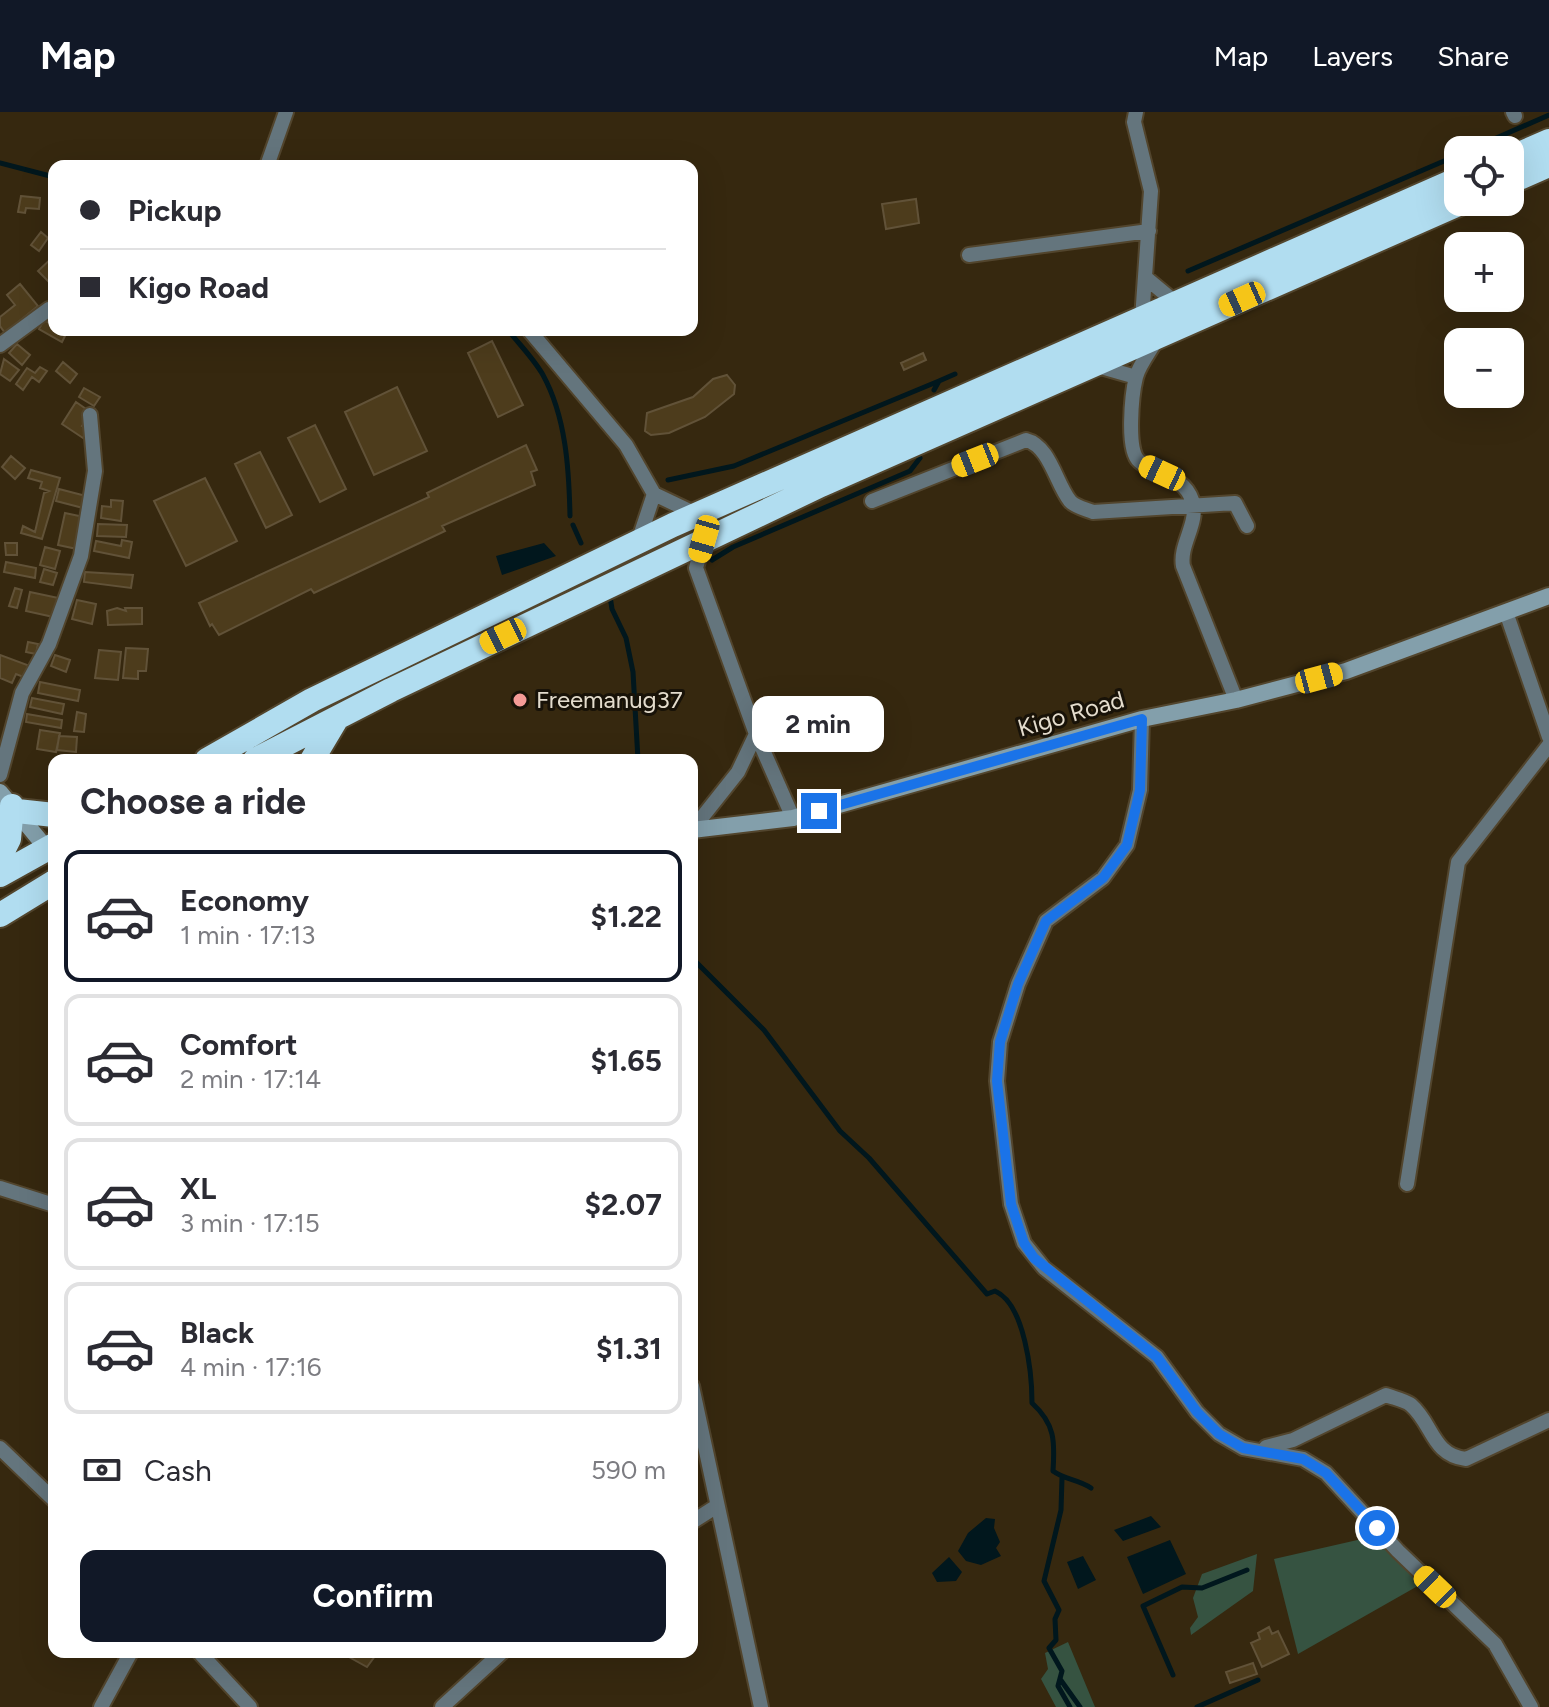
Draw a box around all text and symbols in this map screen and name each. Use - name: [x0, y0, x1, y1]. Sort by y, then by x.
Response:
- text: Map: [40, 33, 116, 79]
- text: Map: [1214, 39, 1268, 73]
- text: Layers: [1312, 39, 1393, 73]
- text: Share: [1437, 39, 1509, 73]
- map controls: [1444, 136, 1524, 408]
- button: locate: [1444, 136, 1524, 216]
- text: Pickup: [128, 192, 222, 229]
- button: +: [1444, 232, 1524, 312]
- text: Kigo Road: [128, 269, 269, 306]
- car: [1215, 278, 1269, 320]
- button: −: [1444, 328, 1524, 408]
- car: [948, 440, 1002, 480]
- car: [1135, 452, 1189, 494]
- car: [686, 513, 722, 565]
- car: [476, 615, 530, 657]
- car: [1293, 660, 1345, 696]
- place label: Freemanug37: [536, 685, 683, 714]
- street label: Kigo Road: [1014, 685, 1127, 743]
- marker: Freemanug37: [511, 691, 529, 709]
- callout: 2 min: [753, 695, 885, 751]
- text: 2 min: [785, 708, 851, 740]
- text: Choose a ride: [80, 780, 306, 823]
- route end: [801, 793, 837, 829]
- icon: car: [84, 880, 156, 952]
- text: Economy: [180, 882, 309, 919]
- text: $1.22: [591, 898, 662, 935]
- text: 1 min · 17:13: [180, 919, 315, 951]
- icon: car: [84, 1024, 156, 1096]
- text: Comfort: [180, 1026, 298, 1063]
- text: $1.65: [590, 1042, 662, 1079]
- text: 2 min · 17:14: [180, 1063, 321, 1095]
- icon: car: [84, 1168, 156, 1240]
- text: XL: [180, 1170, 216, 1207]
- text: $2.07: [584, 1186, 662, 1223]
- text: 3 min · 17:15: [180, 1207, 320, 1239]
- icon: car: [84, 1312, 156, 1384]
- text: Black: [180, 1314, 254, 1351]
- text: $1.31: [596, 1330, 662, 1367]
- text: 4 min · 17:16: [180, 1351, 321, 1383]
- icon: cash: [80, 1448, 124, 1492]
- text: Cash: [144, 1452, 212, 1489]
- text: 590 m: [591, 1454, 666, 1486]
- route start: [1359, 1510, 1395, 1546]
- button: Confirm: [80, 1550, 666, 1642]
- car: [1409, 1562, 1461, 1612]

